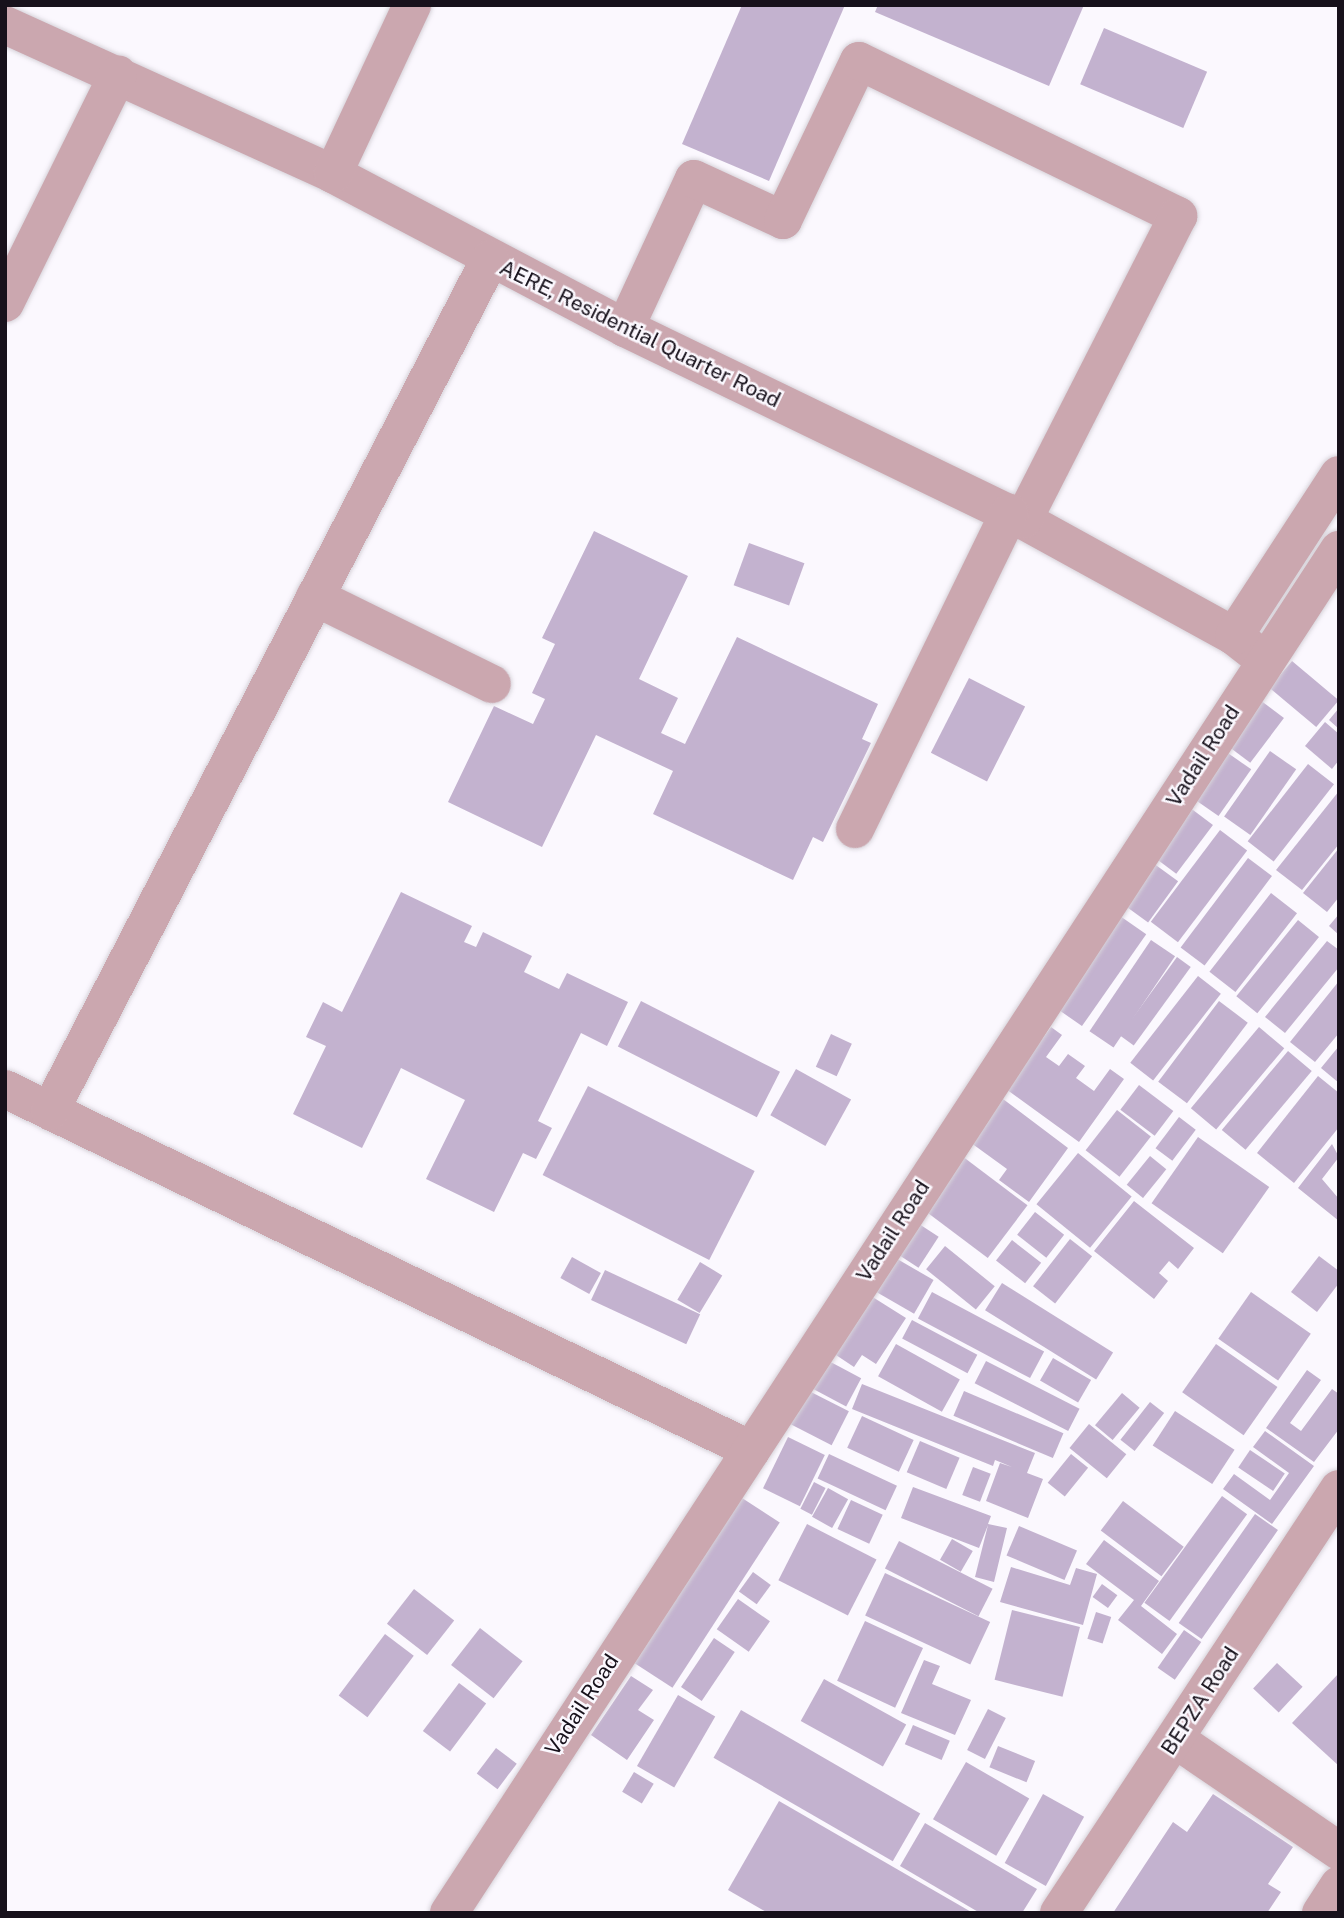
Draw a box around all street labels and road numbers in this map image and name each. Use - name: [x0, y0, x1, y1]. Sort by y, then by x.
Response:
- street label: AERE, Residential Quarter Road: [496, 255, 784, 413]
- street label: Vadail Road: [1161, 701, 1245, 811]
- street label: Vadail Road: [851, 1176, 935, 1286]
- street label: BEPZA Road: [1156, 1642, 1244, 1760]
- street label: Vadail Road: [540, 1650, 624, 1760]

